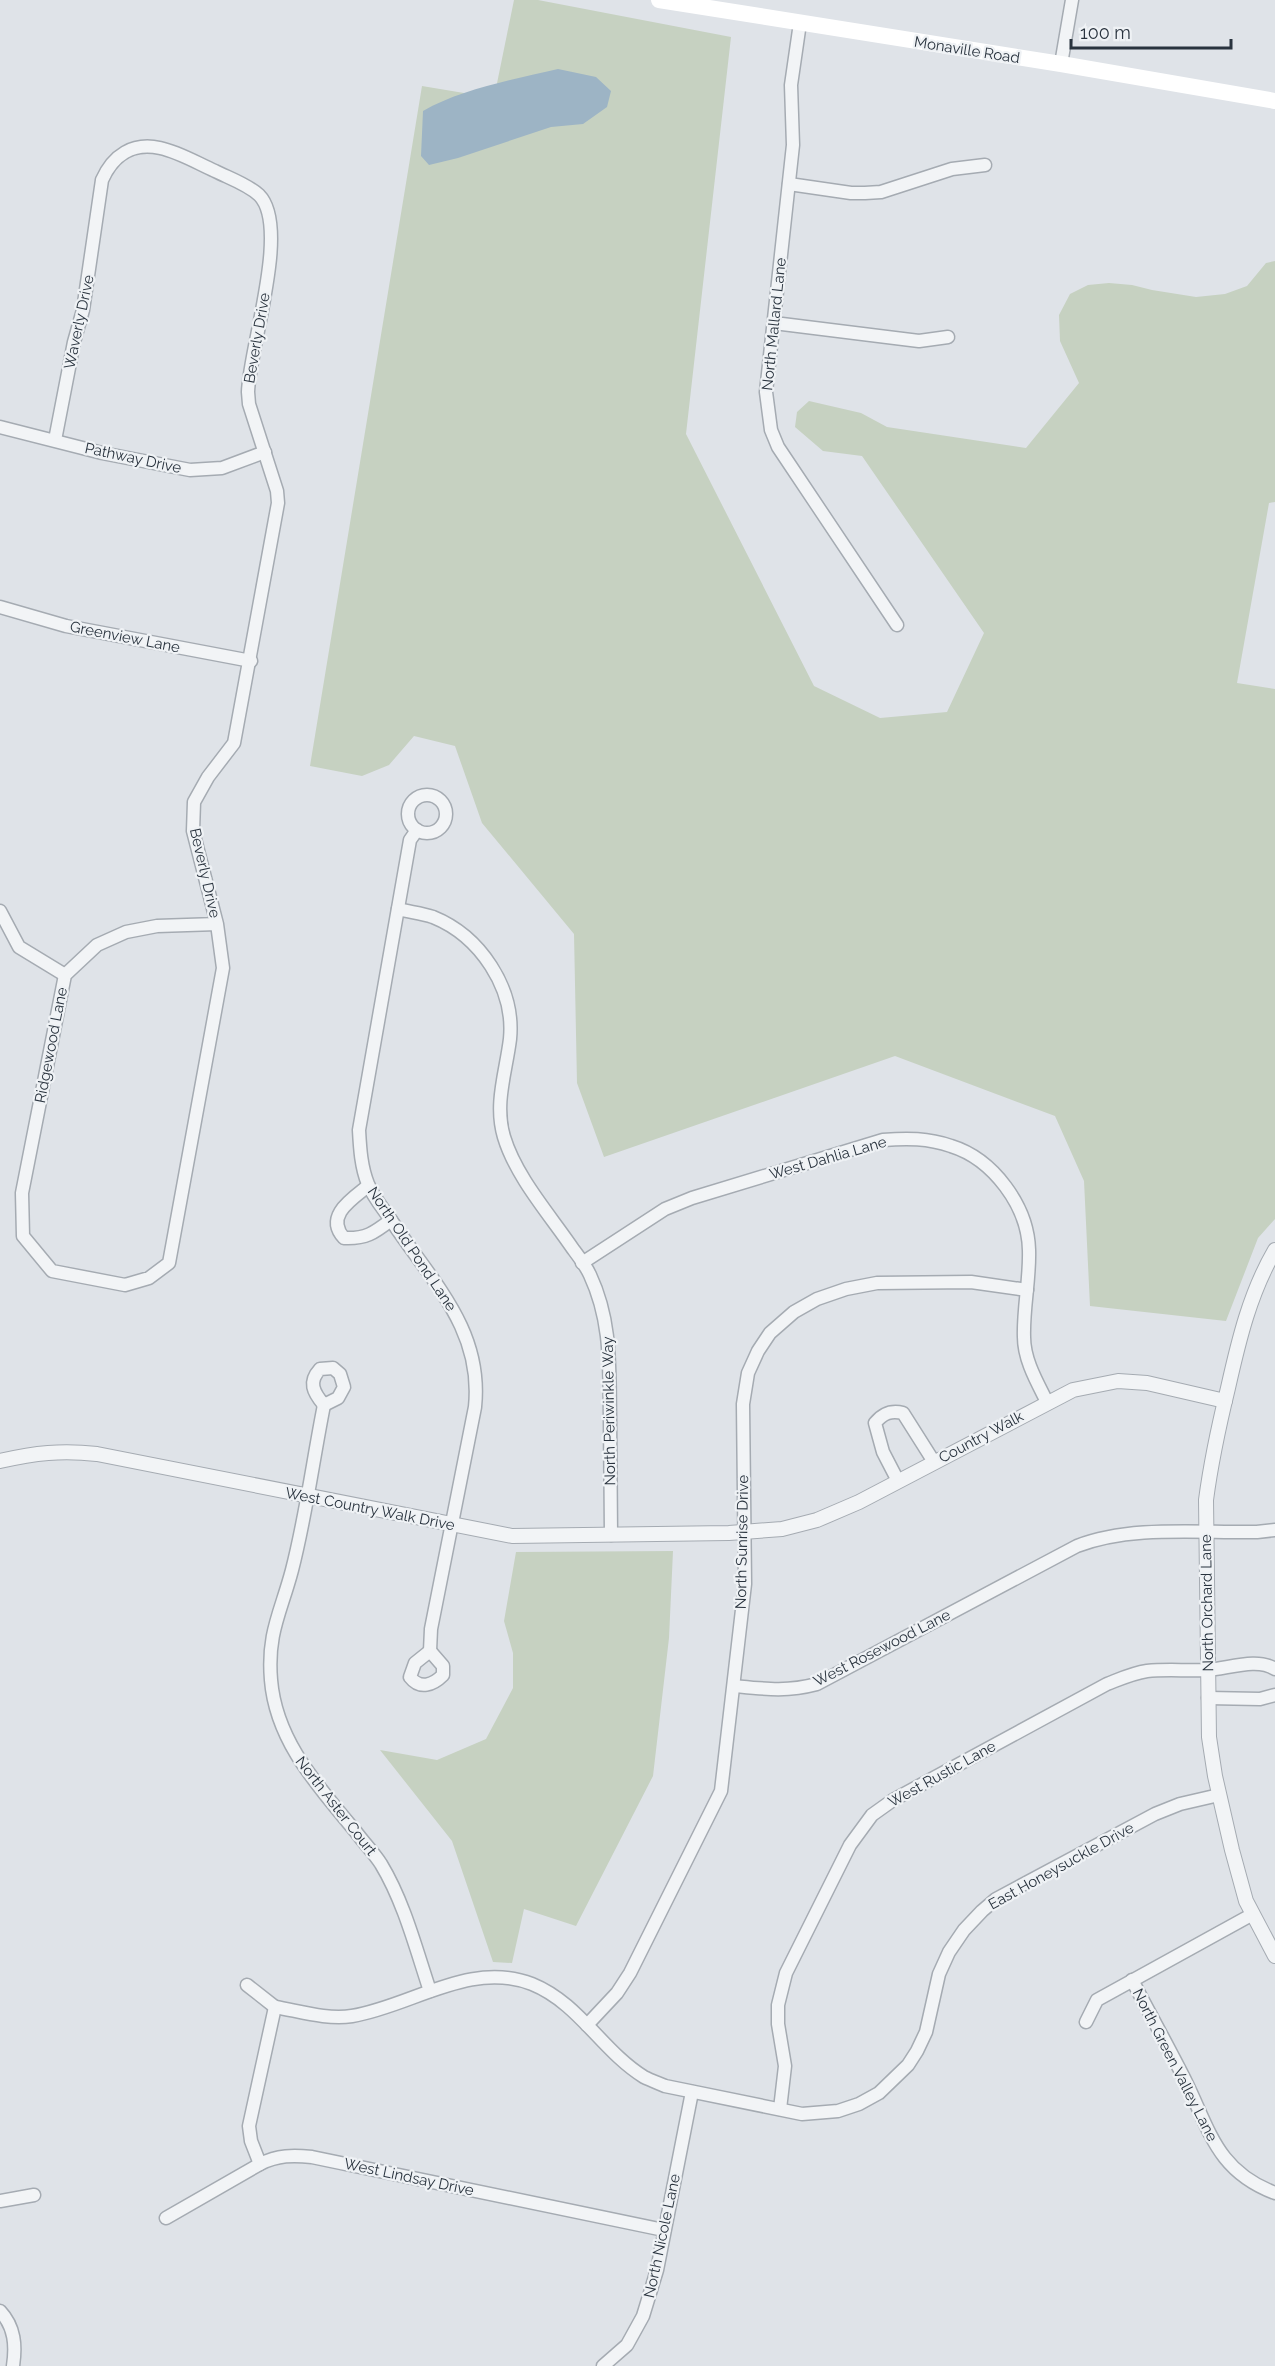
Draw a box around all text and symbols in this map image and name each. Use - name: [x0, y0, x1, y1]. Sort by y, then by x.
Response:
- scale bar: [1071, 12, 1232, 50]
- text: 100 m: [1080, 22, 1131, 43]
- street label: Monaville Road: [913, 33, 1021, 67]
- street label: North Mallard Lane: [758, 256, 790, 391]
- street label: Waverly Drive: [60, 273, 98, 371]
- street label: Beverly Drive: [240, 291, 274, 385]
- street label: Pathway Drive: [83, 439, 183, 477]
- street label: Greenview Lane: [68, 617, 182, 657]
- street label: Beverly Drive: [186, 826, 224, 920]
- street label: Ridgewood Lane: [31, 985, 71, 1104]
- street label: West Dahlia Lane: [767, 1133, 889, 1183]
- street label: North Old Pond Lane: [364, 1183, 460, 1315]
- street label: North Periwinkle Way: [599, 1336, 619, 1486]
- street label: Country Walk: [936, 1407, 1026, 1467]
- street label: North Sunrise Drive: [732, 1475, 752, 1609]
- street label: West Country Walk Drive: [284, 1484, 457, 1534]
- street label: North Orchard Lane: [1197, 1534, 1217, 1672]
- street label: West Rosewood Lane: [811, 1606, 954, 1690]
- street label: West Rustic Lane: [885, 1737, 999, 1811]
- street label: North Aster Court: [292, 1753, 380, 1859]
- street label: East Honeysuckle Drive: [985, 1818, 1137, 1913]
- street label: North Green Valley Lane: [1129, 1986, 1221, 2145]
- street label: West Lindsay Drive: [342, 2154, 476, 2200]
- street label: North Nicole Lane: [640, 2172, 684, 2300]

